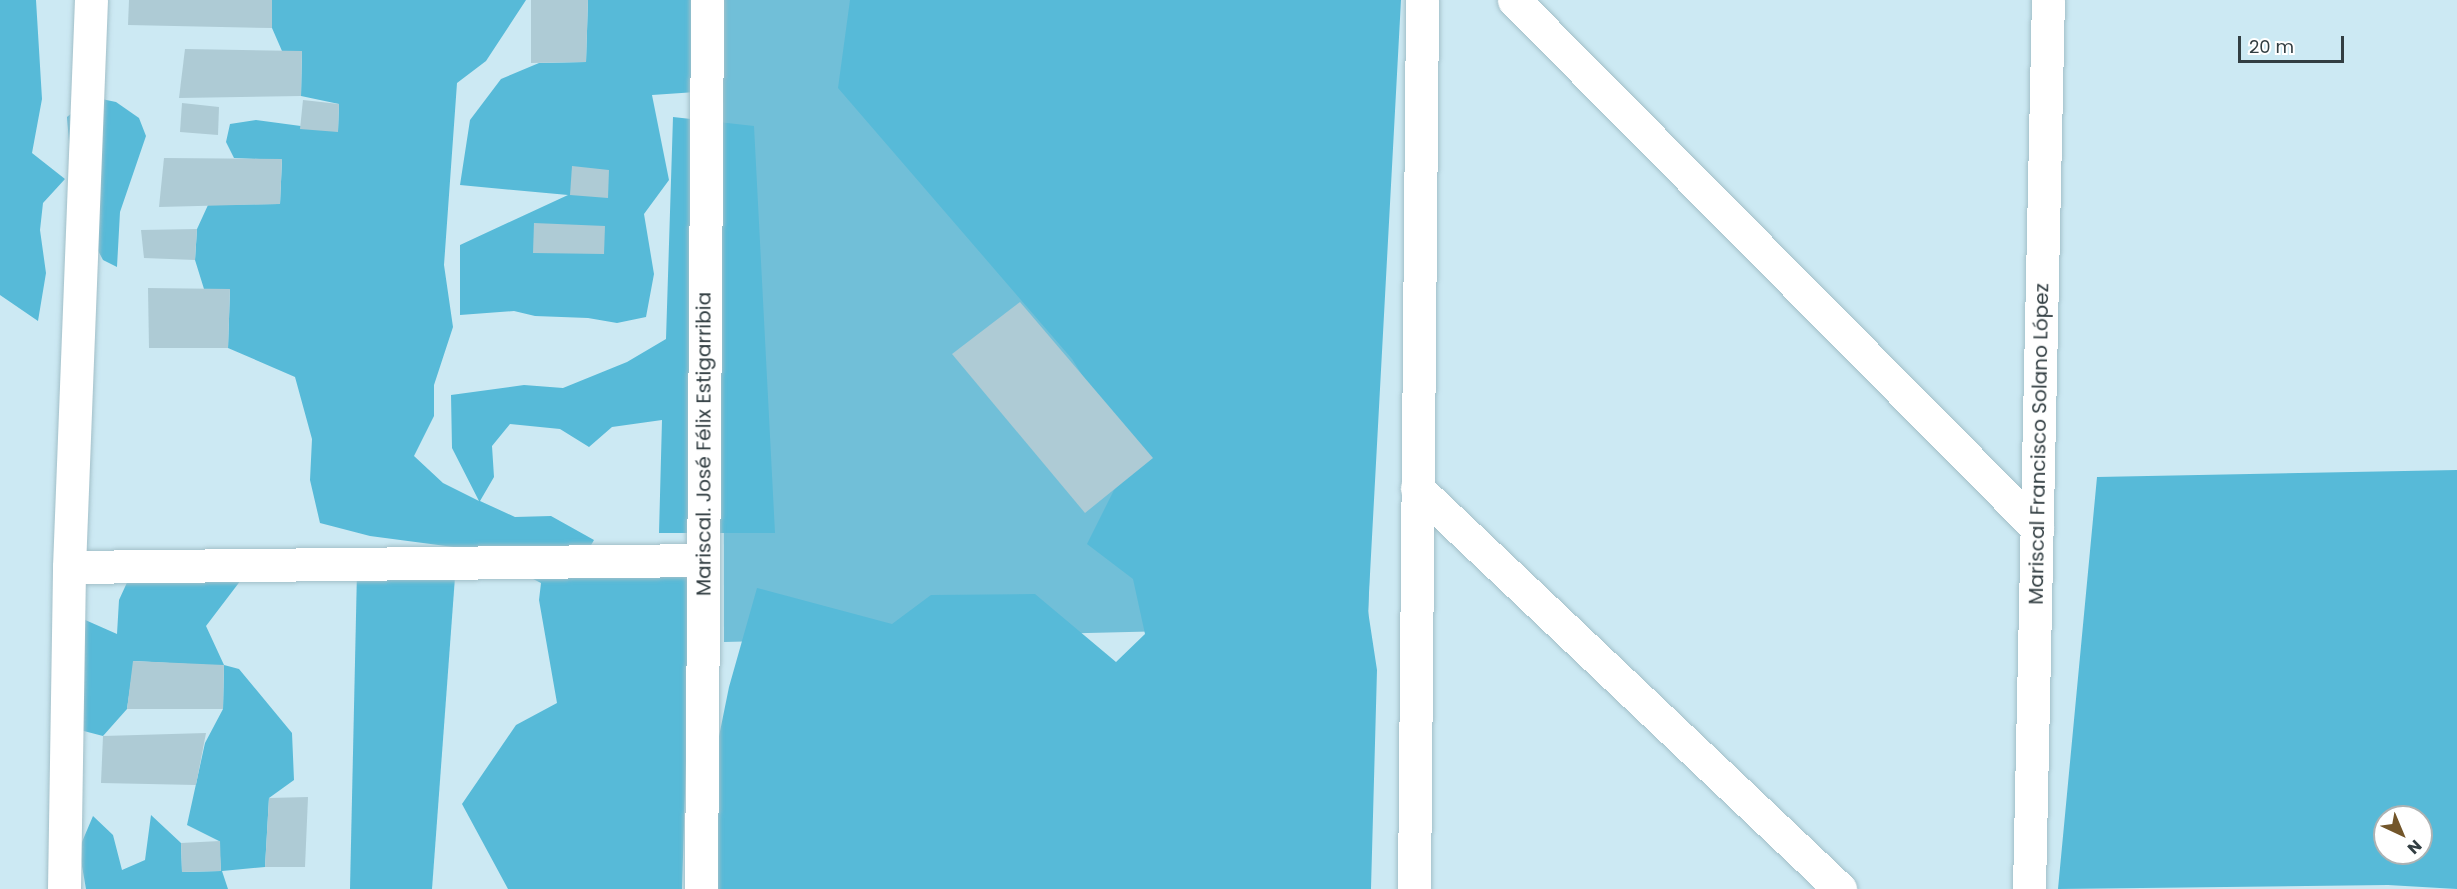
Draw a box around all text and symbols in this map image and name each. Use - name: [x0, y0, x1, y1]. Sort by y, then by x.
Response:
- scale bar: [2241, 24, 2348, 62]
- text: 20 m: [2249, 34, 2294, 59]
- street label: Mariscal Francisco Solano López: [2024, 283, 2054, 605]
- street label: Mariscal. José Félix Estigarribia: [692, 292, 716, 596]
- north arrow: [2373, 805, 2433, 865]
- text: N: [2402, 834, 2427, 859]

